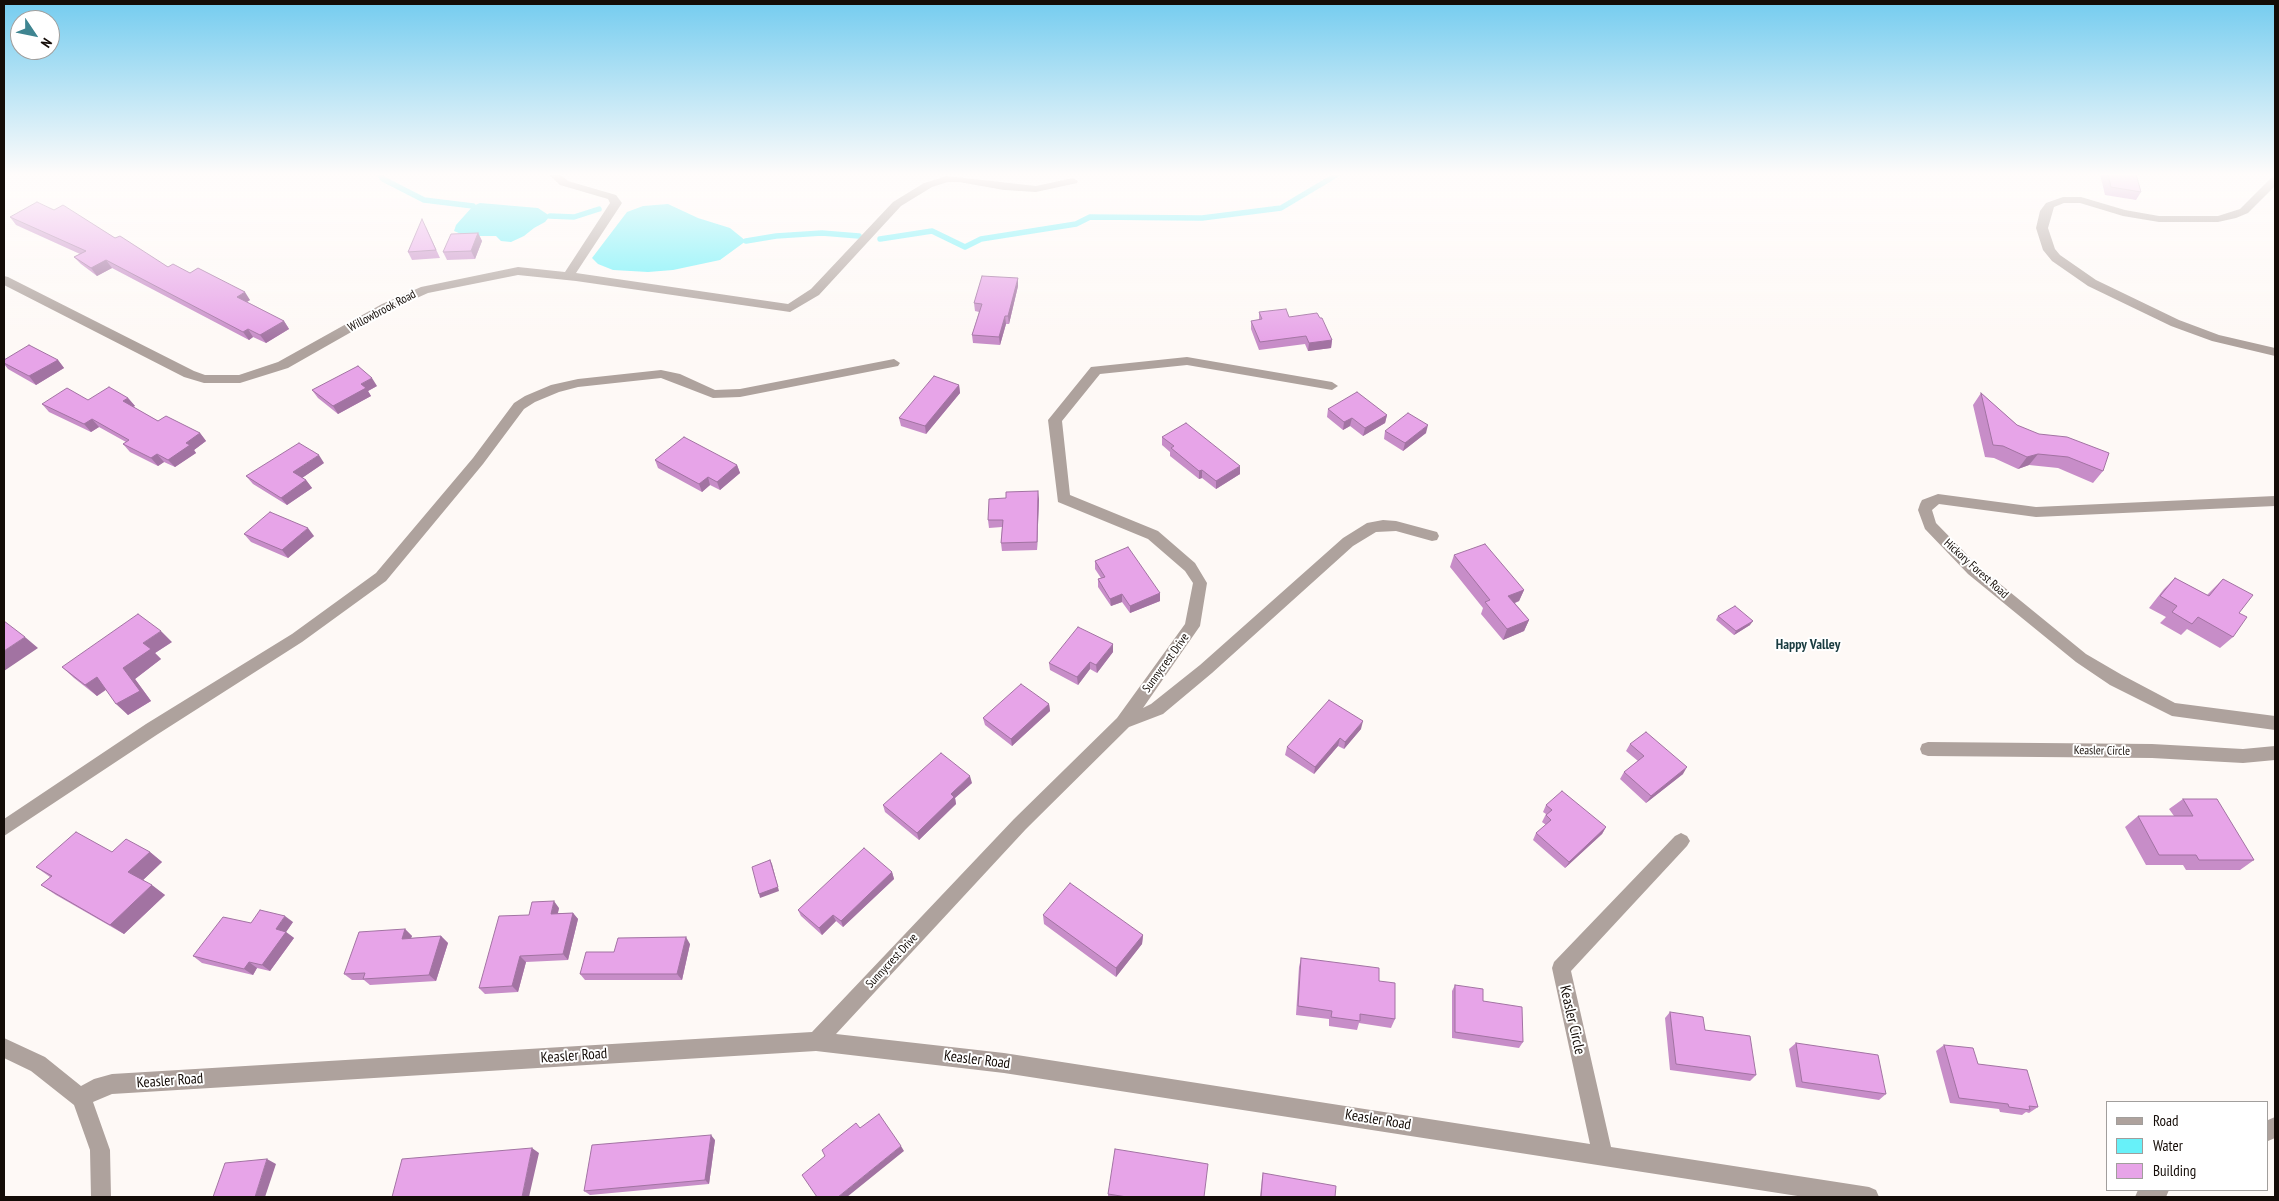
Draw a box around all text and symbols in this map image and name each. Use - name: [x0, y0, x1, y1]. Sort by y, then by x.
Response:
- north arrow: [10, 10, 60, 60]
- text: N: [37, 35, 56, 51]
- street label: Willowbrook Road: [346, 287, 418, 335]
- street label: Hickory Forest Road: [1941, 536, 2011, 602]
- street label: Sunnycrest Drive: [1140, 631, 1192, 695]
- district label: Happy Valley: [1776, 637, 1840, 653]
- street label: Keasler Circle: [2074, 743, 2130, 759]
- street label: Sunnycrest Drive: [863, 931, 921, 991]
- street label: Keasler Circle: [1555, 984, 1589, 1056]
- street label: Keasler Road: [540, 1045, 608, 1067]
- street label: Keasler Road: [943, 1047, 1011, 1073]
- street label: Keasler Road: [136, 1070, 204, 1092]
- legend: [2106, 1101, 2269, 1191]
- street label: Keasler Road: [1344, 1106, 1412, 1134]
- text: Road: [2153, 1111, 2179, 1130]
- text: Water: [2153, 1136, 2183, 1155]
- text: Building: [2153, 1161, 2196, 1180]

